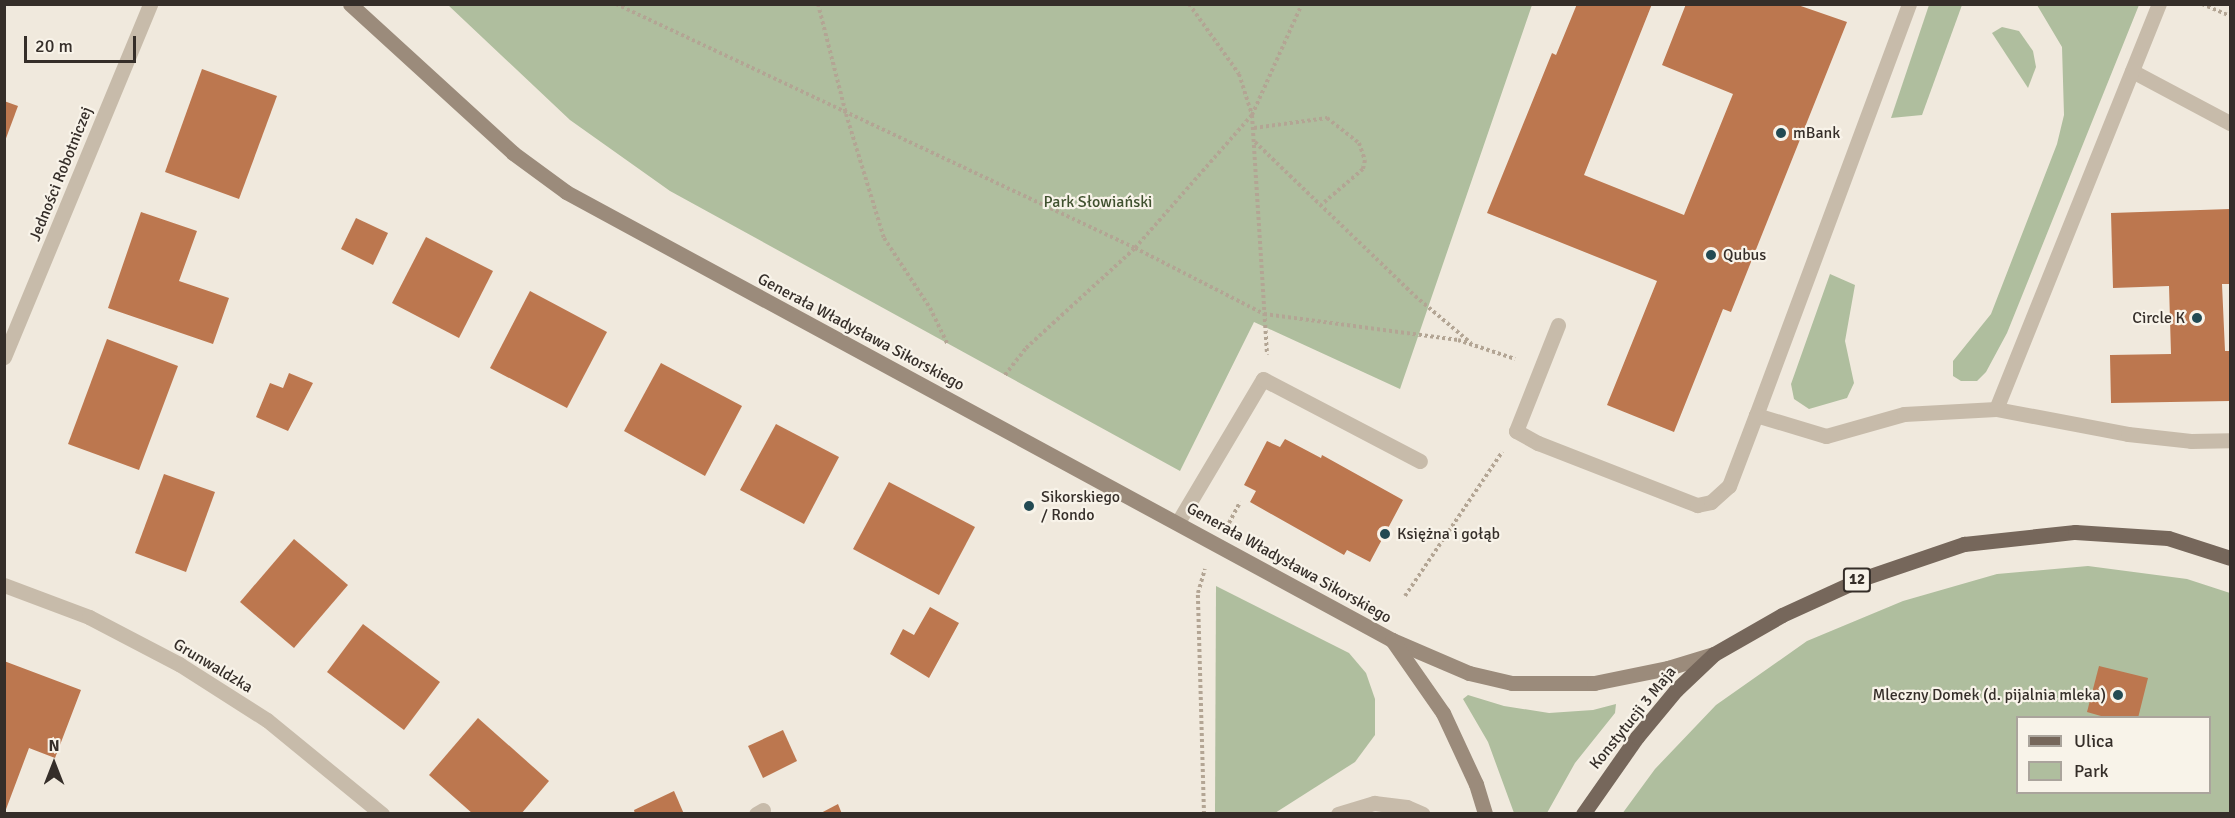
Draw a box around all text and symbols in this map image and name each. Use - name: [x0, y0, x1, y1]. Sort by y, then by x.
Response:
- scale bar: [27, 24, 140, 62]
- text: 20 m: [35, 35, 73, 57]
- street label: Jedności Robotniczej: [25, 104, 97, 244]
- place label: mBank: [1793, 123, 1840, 143]
- marker: mBank: [1774, 126, 1788, 140]
- park label: Park Słowiański: [1044, 192, 1152, 212]
- place label: Qubus: [1723, 245, 1766, 265]
- marker: Qubus: [1704, 248, 1718, 262]
- street label: Generała Władysława Sikorskiego: [754, 269, 968, 395]
- place label: Circle K: [2132, 308, 2185, 328]
- marker: Circle K: [2190, 311, 2204, 325]
- place label: Sikorskiego / Rondo: [1041, 487, 1120, 525]
- marker: Sikorskiego / Rondo: [1022, 499, 1036, 513]
- street label: Generała Władysława Sikorskiego: [1183, 499, 1395, 627]
- place label: Księżna i gołąb: [1397, 524, 1500, 544]
- marker: Księżna i gołąb: [1378, 527, 1392, 541]
- road number: 12: [1842, 568, 1872, 592]
- street label: Grunwaldzka: [170, 635, 256, 697]
- street label: Konstytucji 3 Maja: [1586, 663, 1680, 773]
- place label: Mleczny Domek (d. pijalnia mleka): [1872, 685, 2106, 705]
- marker: Mleczny Domek (d. pijalnia mleka): [2111, 688, 2125, 702]
- legend: [2016, 716, 2211, 794]
- text: Ulica: [2074, 730, 2114, 752]
- north arrow: [24, 734, 84, 794]
- text: N: [48, 736, 60, 756]
- text: Park: [2074, 760, 2109, 782]

